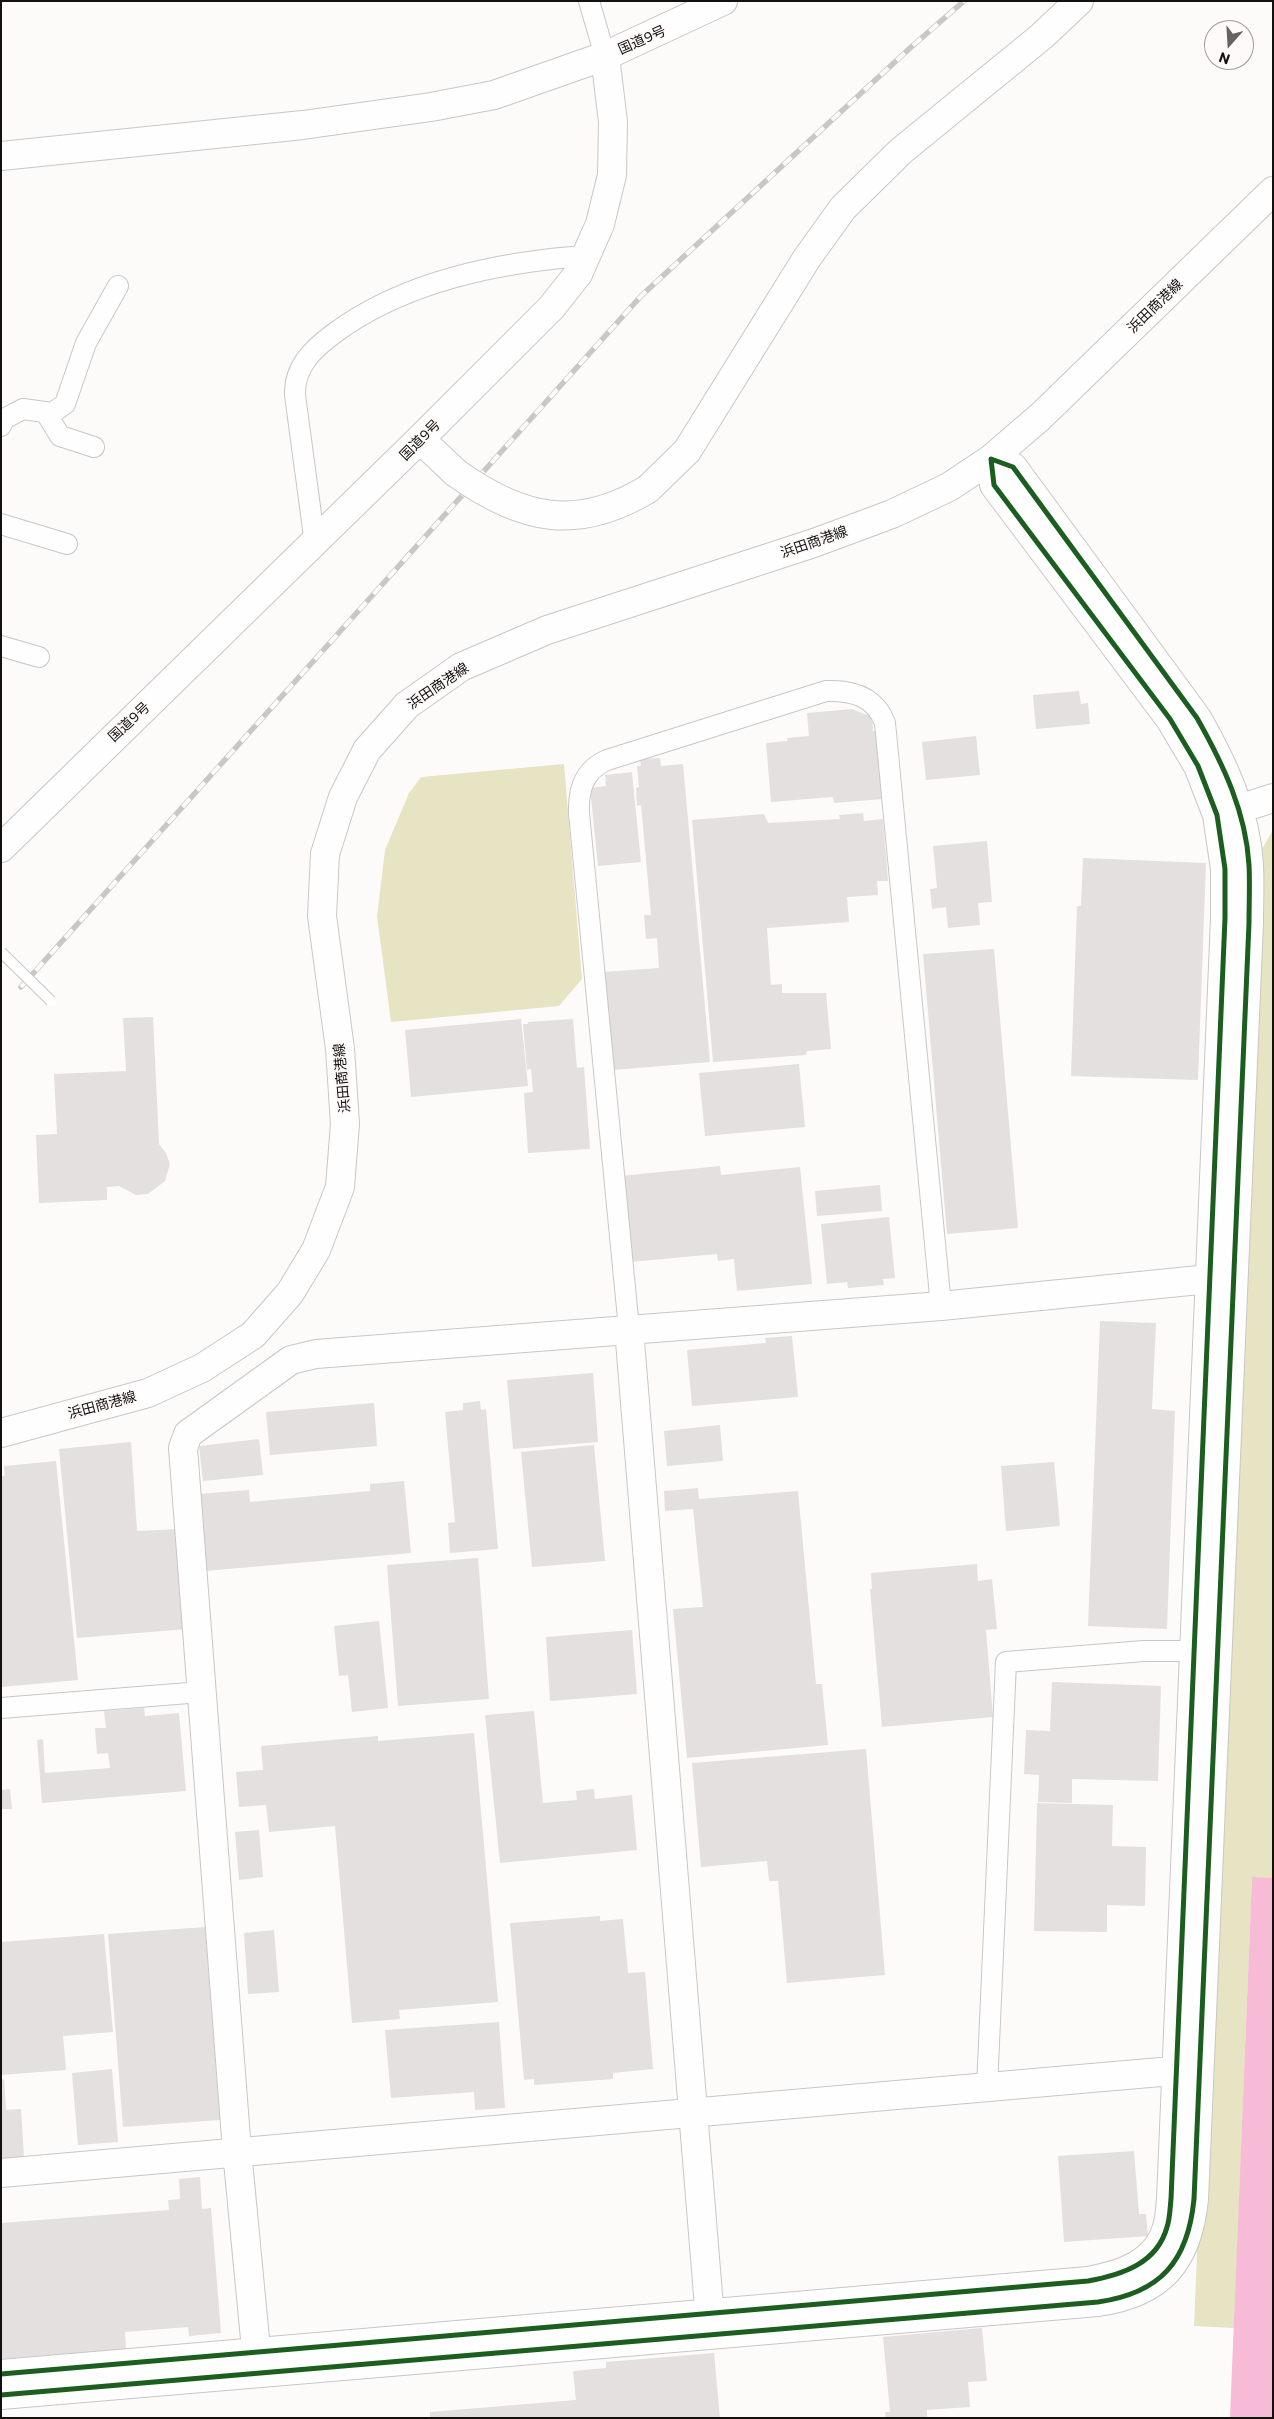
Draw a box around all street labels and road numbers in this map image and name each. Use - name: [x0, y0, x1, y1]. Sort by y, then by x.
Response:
- street label: 国道9号: [616, 22, 668, 58]
- street label: 浜田商港線: [1124, 276, 1186, 336]
- street label: 国道9号: [396, 416, 444, 464]
- street label: 浜田商港線: [778, 523, 850, 561]
- street label: 浜田商港線: [404, 659, 472, 713]
- street label: 国道9号: [105, 699, 153, 745]
- street label: 浜田商港線: [331, 1042, 353, 1114]
- street label: 浜田商港線: [66, 1388, 138, 1422]

